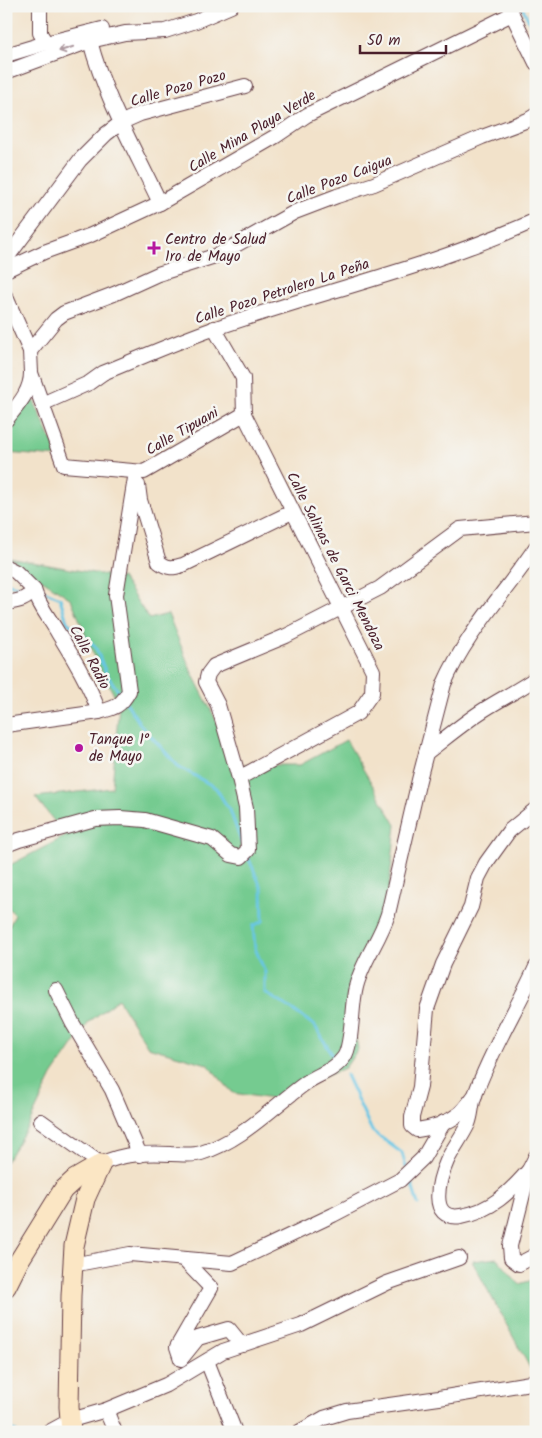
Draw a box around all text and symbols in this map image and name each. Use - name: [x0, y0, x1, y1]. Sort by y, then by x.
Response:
- scale bar: [360, 22, 446, 54]
- text: 50 m: [367, 29, 401, 53]
- one-way arrow: [59, 45, 75, 54]
- street label: Calle Pozo Pozo: [127, 64, 229, 114]
- street label: Calle Mina Playa Verde: [184, 84, 321, 180]
- street label: Calle Pozo Caigua: [283, 149, 396, 211]
- place label: Centro de Salud 1ro de Mayo: [165, 228, 266, 269]
- marker: Centro de Salud 1ro de Mayo: [147, 241, 161, 255]
- street label: Calle Pozo Petrolero La Peña: [192, 252, 373, 332]
- street label: Calle Tipuani: [142, 401, 225, 462]
- street label: Calle Salinas de Garci Mendoza: [279, 468, 391, 655]
- street label: Calle Radio: [62, 621, 116, 694]
- place label: Tanque 1° de Mayo: [89, 728, 150, 769]
- marker: Tanque 1° de Mayo: [73, 742, 85, 754]

